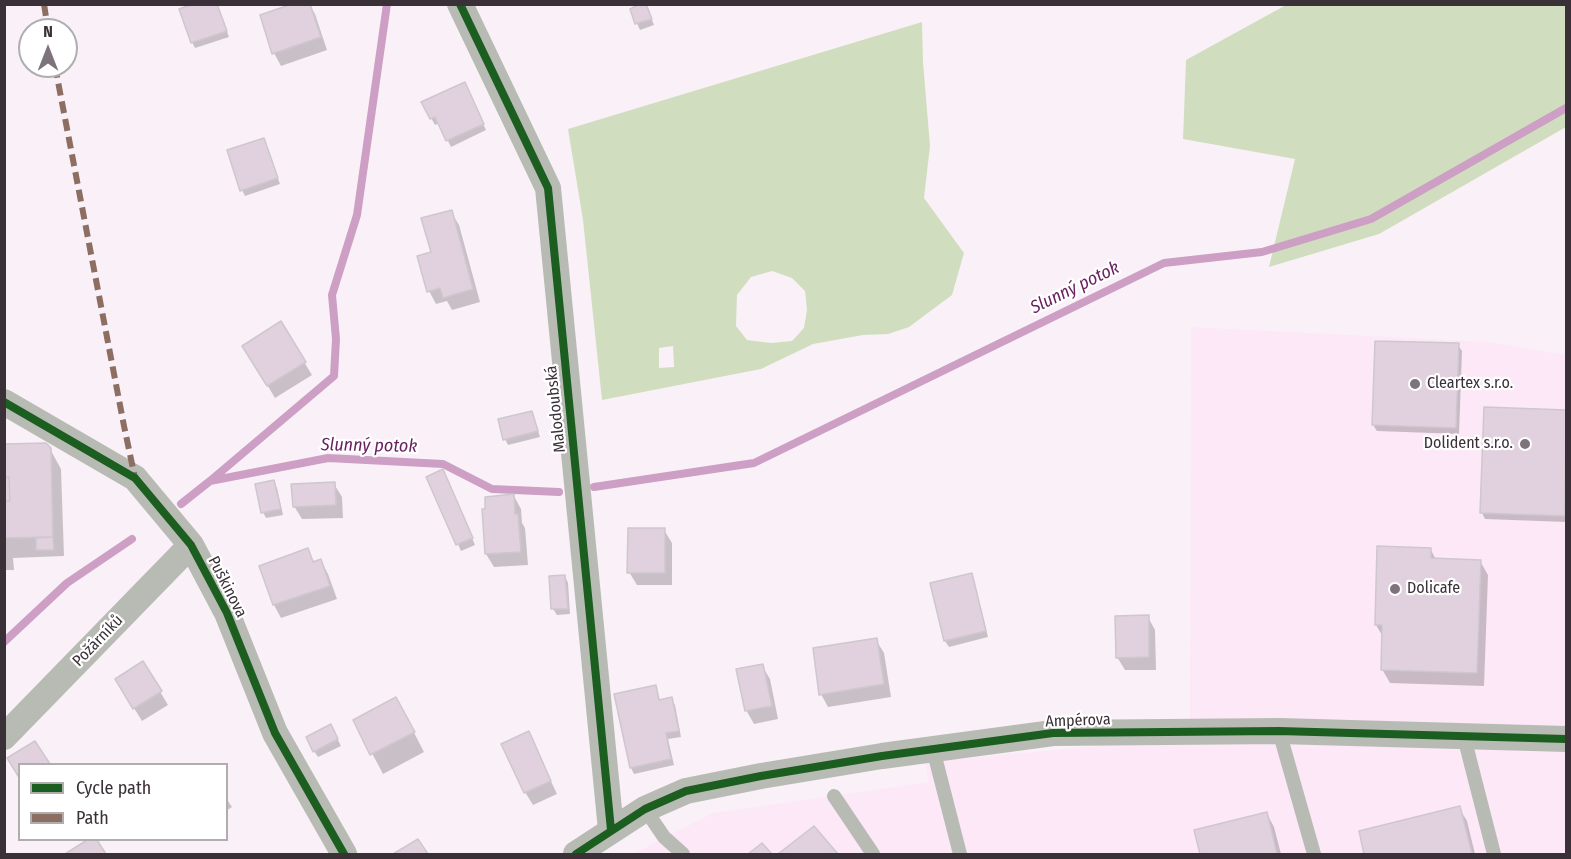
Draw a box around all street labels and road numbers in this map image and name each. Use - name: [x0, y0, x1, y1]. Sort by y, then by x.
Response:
- street label: Malodoubská: [542, 365, 570, 453]
- street label: Puškinova: [203, 553, 251, 621]
- street label: Požárníků: [69, 611, 127, 671]
- street label: Ampérova: [1045, 710, 1111, 732]

